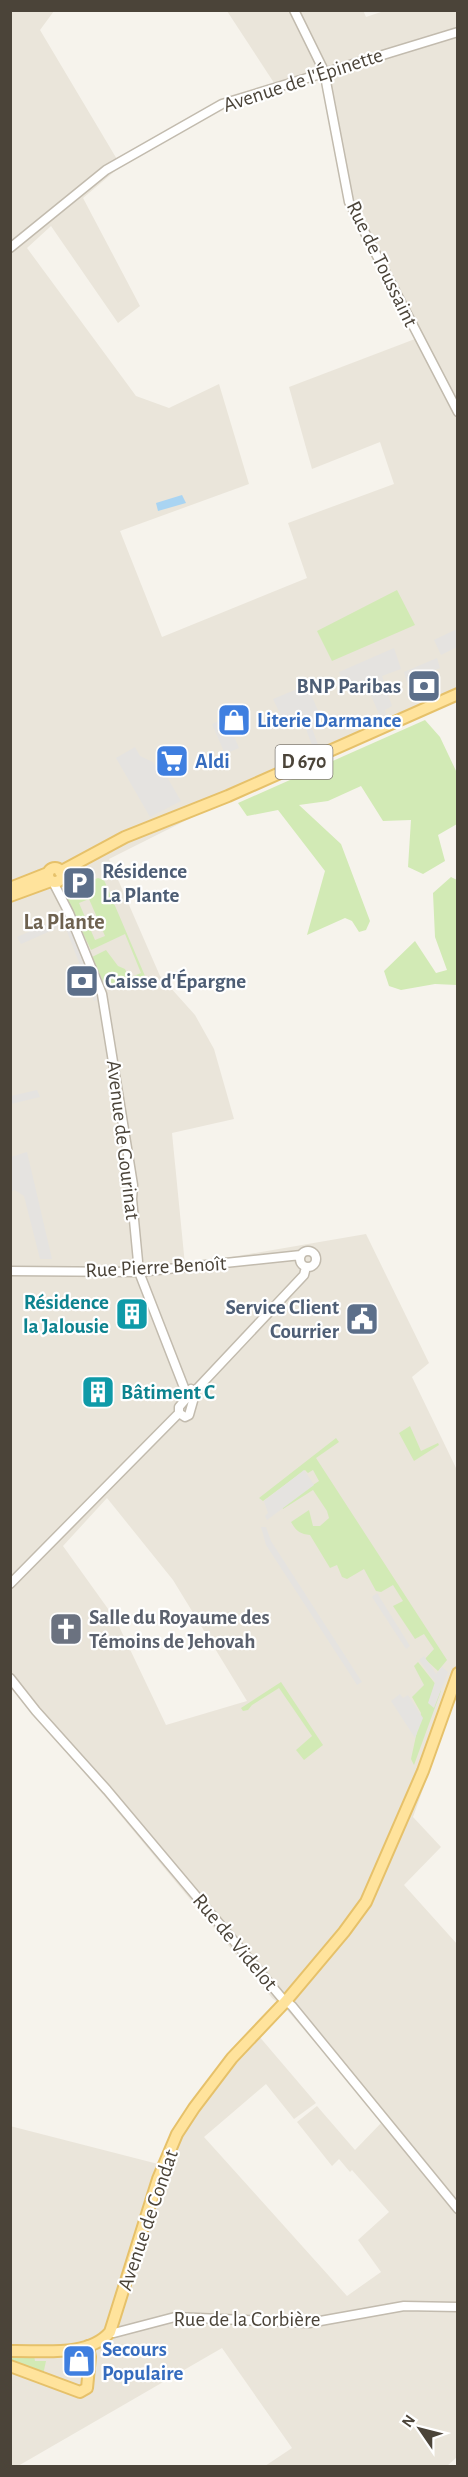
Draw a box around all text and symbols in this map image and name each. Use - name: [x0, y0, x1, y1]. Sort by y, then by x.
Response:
- street label: Avenue de l'Épinette: [220, 42, 385, 116]
- street label: Rue de Toussaint: [343, 198, 422, 330]
- bank icon: BNP Paribas: [406, 668, 442, 704]
- place label: BNP Paribas: [296, 676, 401, 697]
- shop icon: Literie Darmance: [216, 702, 252, 738]
- place label: Literie Darmance: [257, 710, 401, 731]
- supermarket icon: Aldi: [154, 743, 190, 779]
- road number: D 670: [276, 745, 332, 779]
- place label: Aldi: [195, 751, 230, 772]
- place label: Résidence La Plante: [102, 861, 187, 906]
- parking icon: Résidence La Plante: [61, 865, 97, 901]
- district label: La Plante: [23, 911, 105, 933]
- bank icon: Caisse d'Épargne: [64, 963, 100, 999]
- place label: Caisse d'Épargne: [105, 968, 246, 992]
- street label: Avenue de Gourinat: [103, 1059, 143, 1221]
- street label: Rue Pierre Benoît: [85, 1253, 227, 1281]
- place label: Résidence la Jalousie: [23, 1292, 109, 1337]
- building icon: Résidence la Jalousie: [114, 1296, 150, 1332]
- place label: Service Client Courrier: [225, 1297, 340, 1342]
- public building icon: Service Client Courrier: [344, 1301, 380, 1337]
- building icon: Bâtiment C: [80, 1374, 116, 1410]
- place label: Bâtiment C: [121, 1382, 215, 1403]
- place label: Salle du Royaume des Témoins de Jehovah: [89, 1607, 269, 1652]
- church icon: Salle du Royaume des Témoins de Jehovah: [48, 1611, 84, 1647]
- street label: Rue de Videlot: [189, 1890, 281, 1994]
- street label: Avenue de Condat: [114, 2147, 182, 2293]
- street label: Rue de la Corbière: [174, 2309, 320, 2330]
- place label: Secours Populaire: [102, 2339, 184, 2384]
- shop icon: Secours Populaire: [61, 2343, 97, 2379]
- north arrow: [390, 2399, 450, 2459]
- text: N: [399, 2412, 418, 2430]

